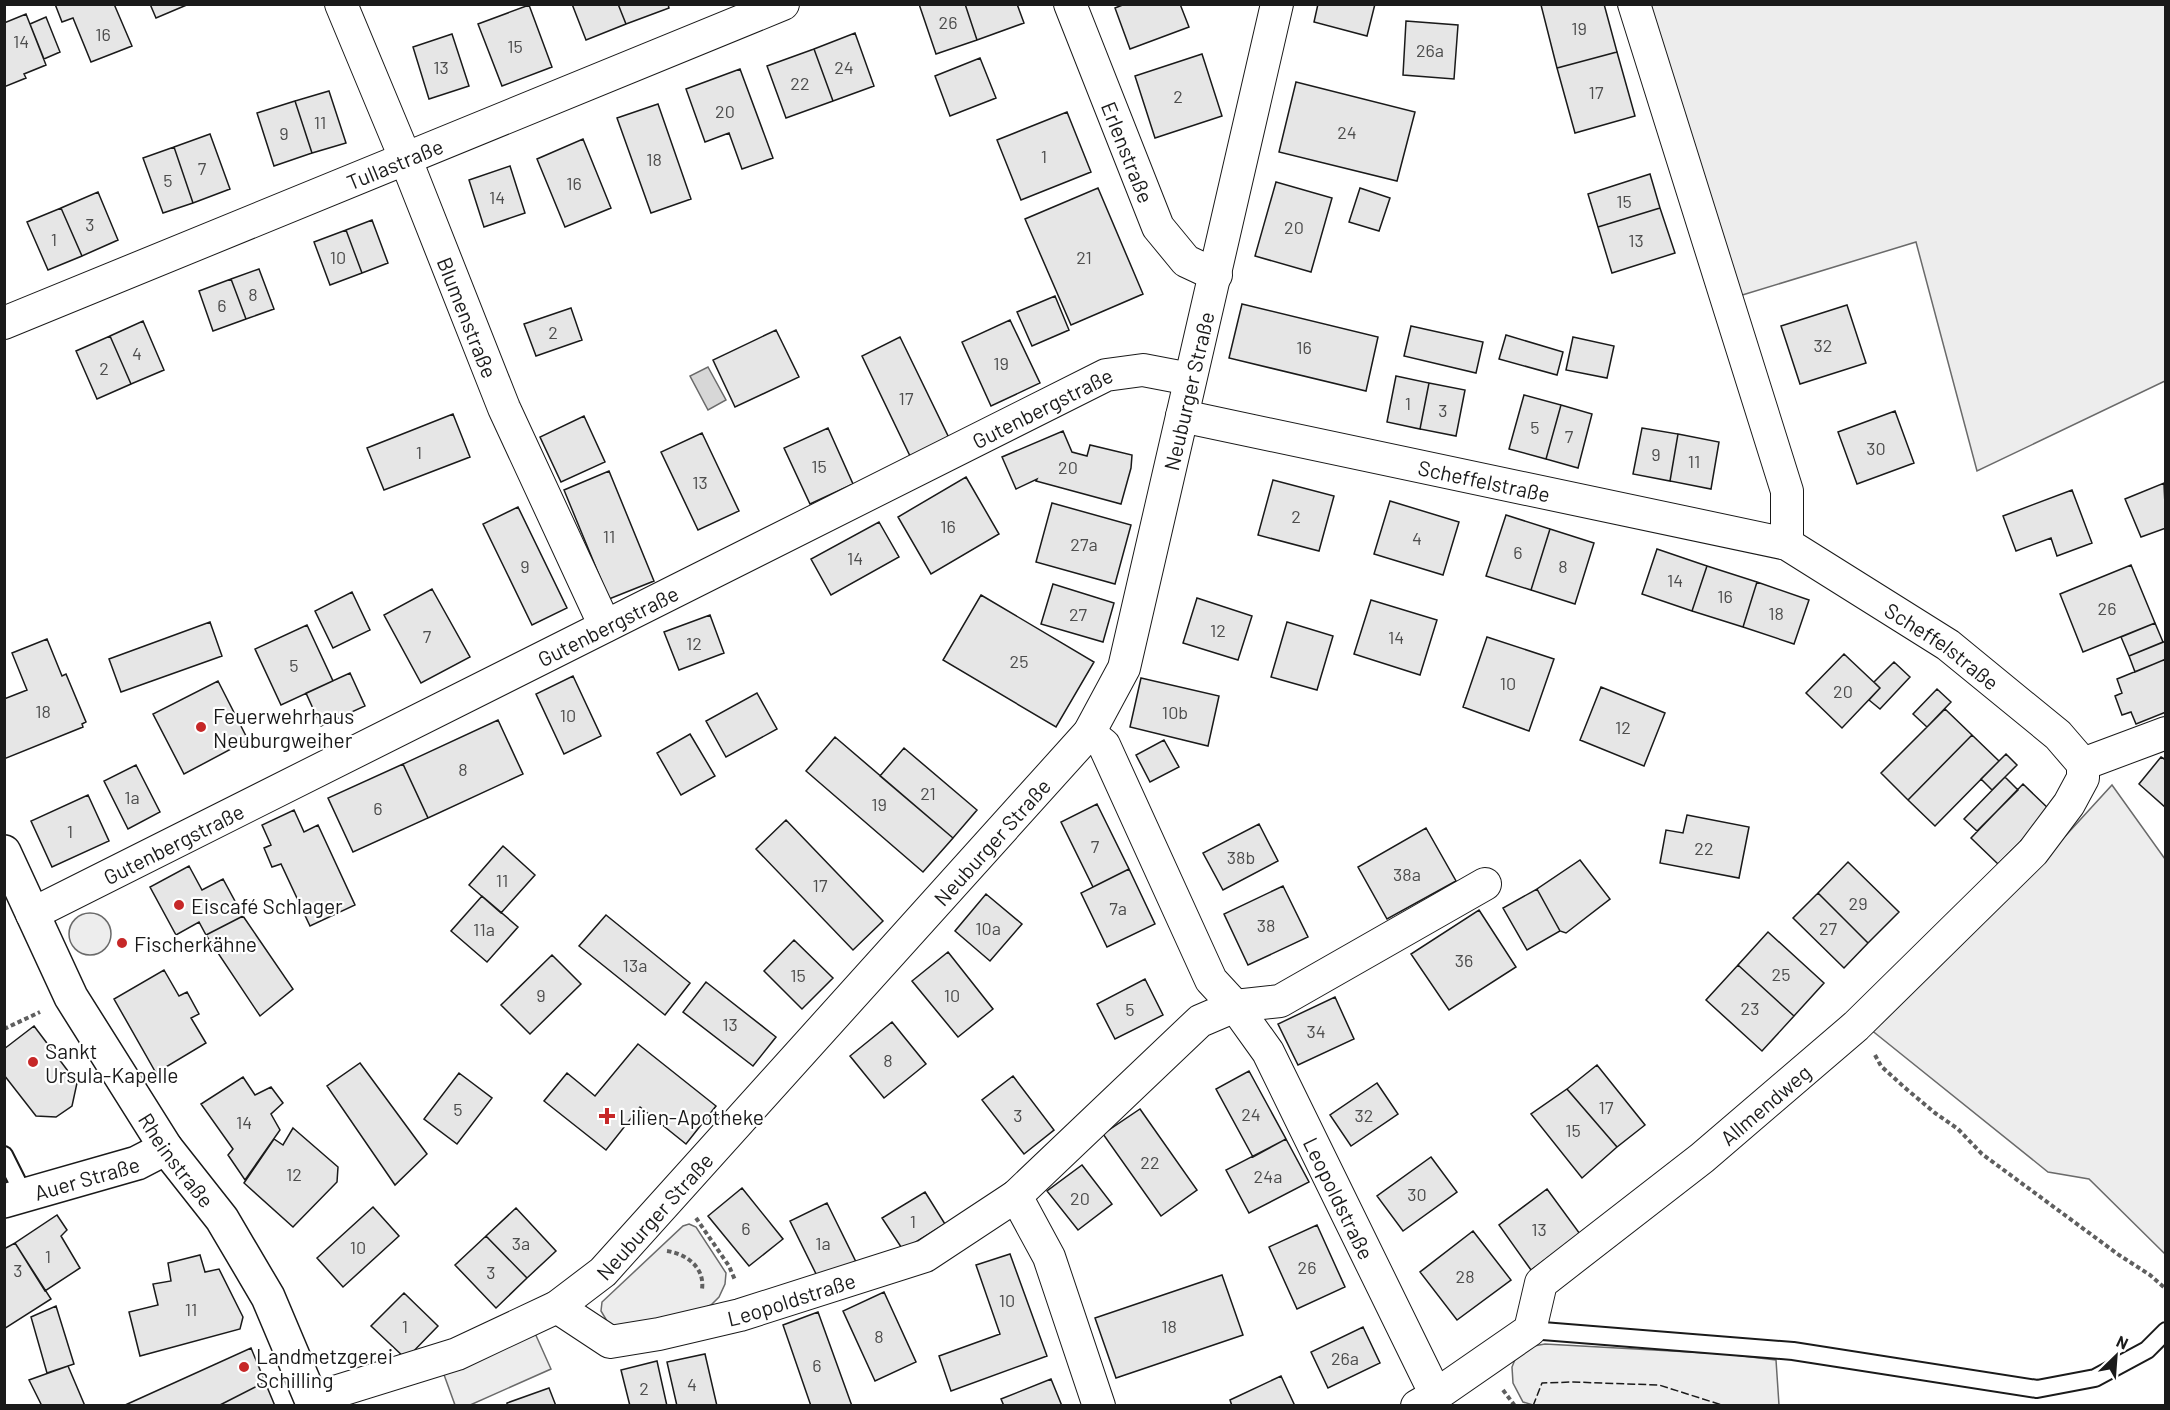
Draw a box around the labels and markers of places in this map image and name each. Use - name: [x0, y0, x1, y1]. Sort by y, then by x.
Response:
- place label: Feuerwehrhaus Neuburgweiher: [213, 703, 354, 752]
- marker: Feuerwehrhaus Neuburgweiher: [194, 720, 208, 734]
- place label: Eiscafé Schlager: [191, 893, 343, 918]
- marker: Eiscafé Schlager: [172, 898, 186, 912]
- place label: Fischerkähne: [134, 931, 257, 956]
- marker: Fischerkähne: [115, 936, 129, 950]
- place label: Sankt Ursula-Kapelle: [45, 1038, 178, 1087]
- marker: Sankt Ursula-Kapelle: [26, 1055, 40, 1069]
- place label: Lilien-Apotheke: [619, 1104, 764, 1129]
- marker: Lilien-Apotheke: [600, 1109, 614, 1123]
- place label: Landmetzgerei Schilling: [256, 1343, 393, 1392]
- marker: Landmetzgerei Schilling: [237, 1360, 251, 1374]

